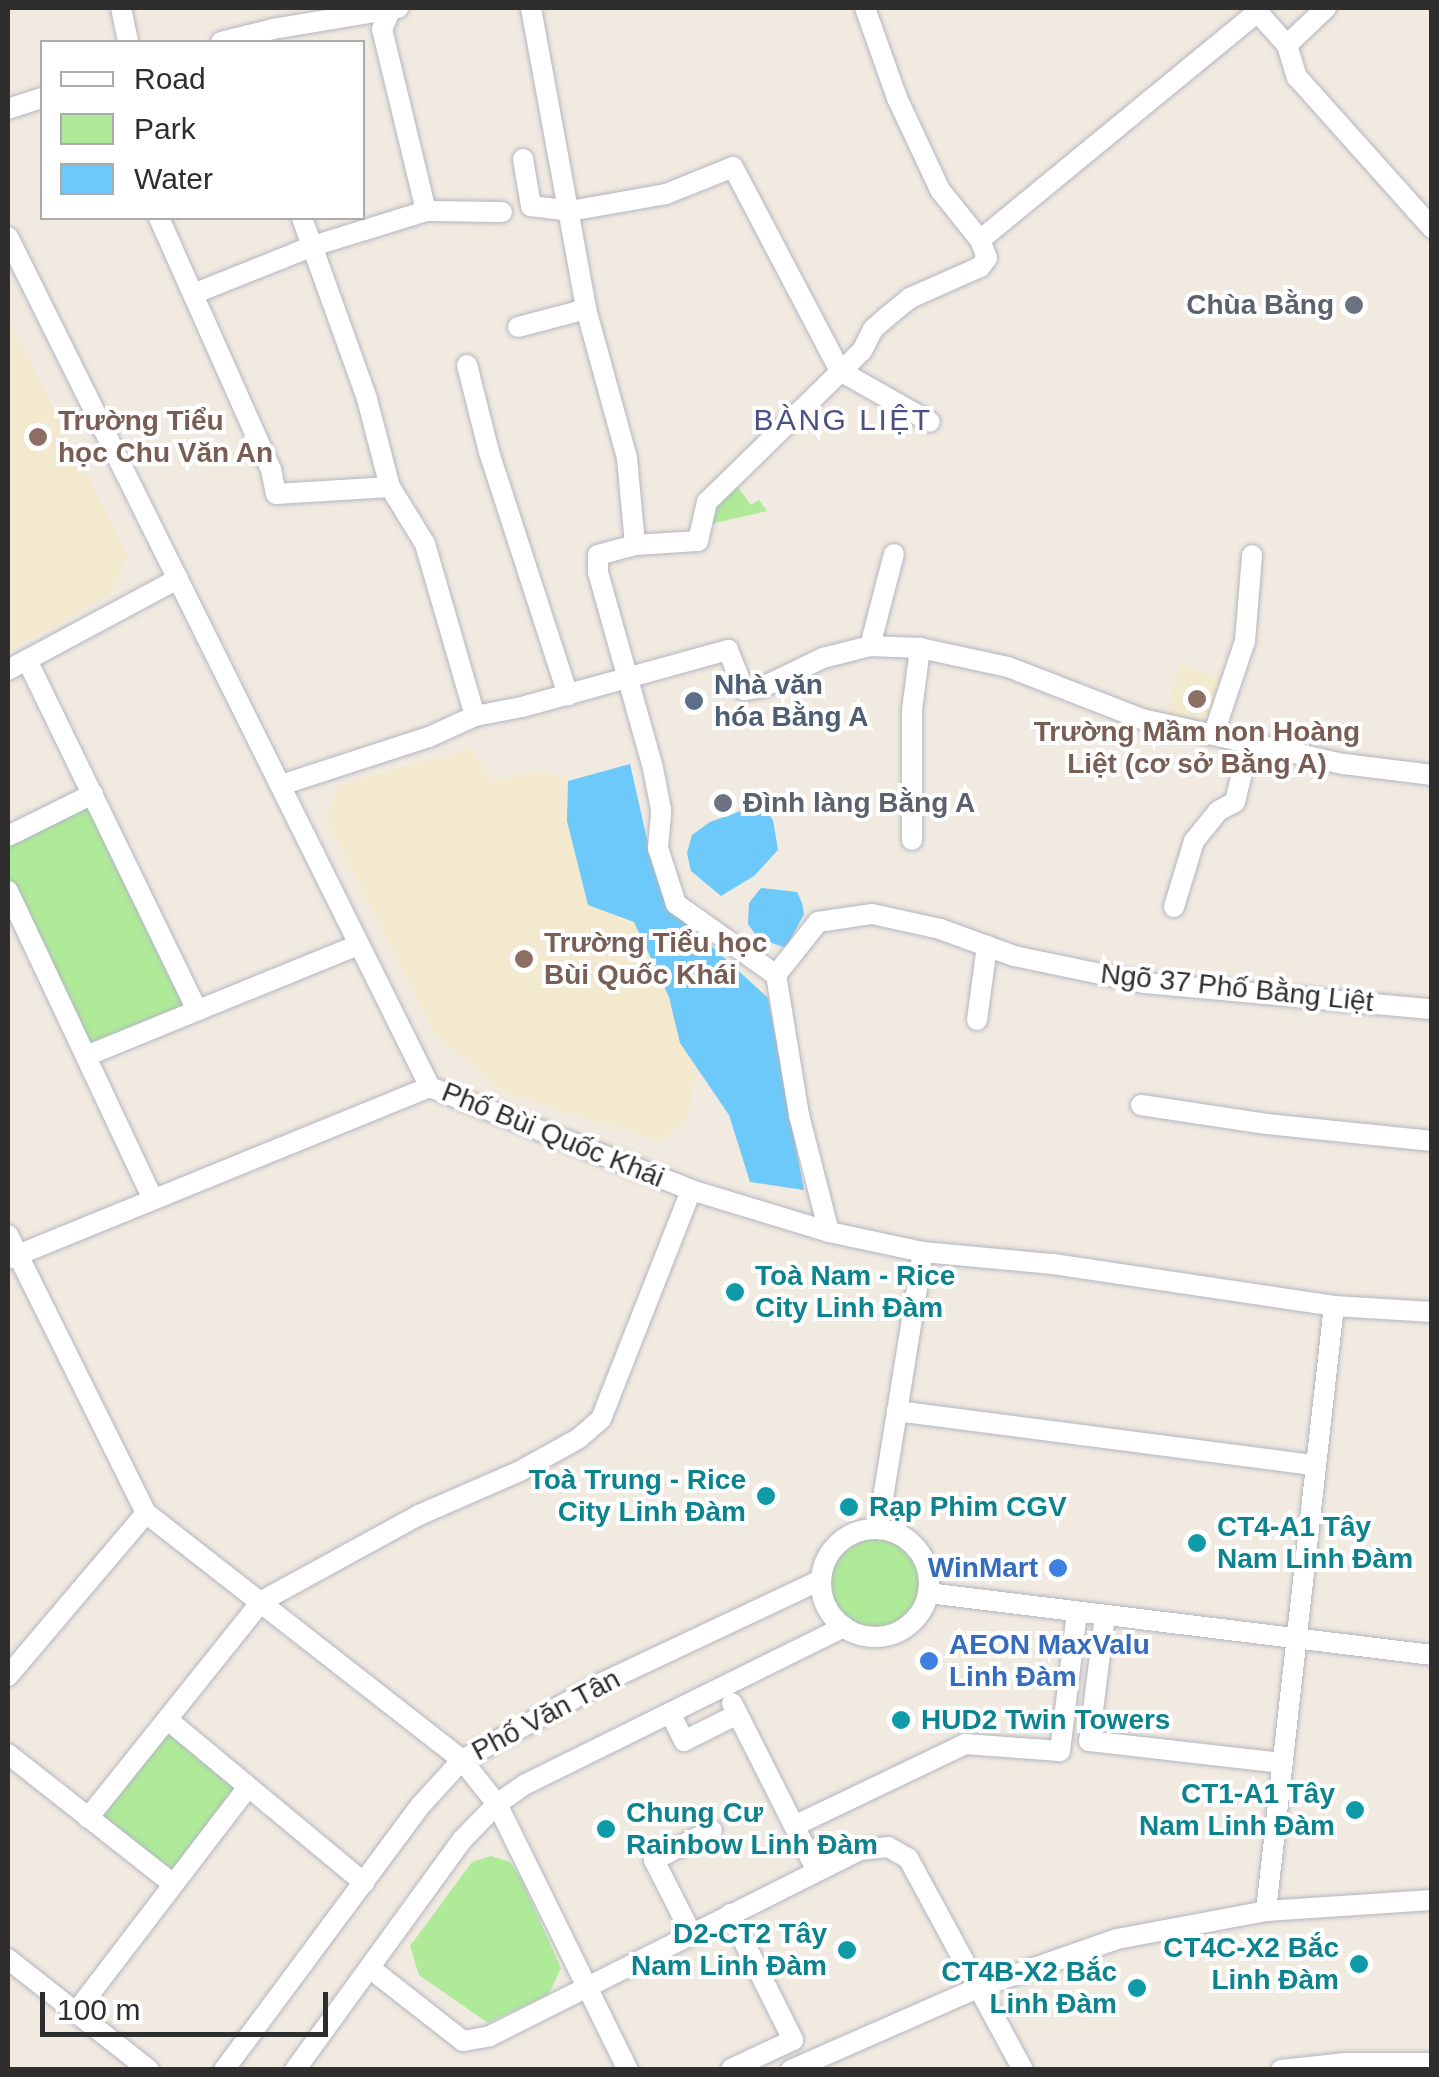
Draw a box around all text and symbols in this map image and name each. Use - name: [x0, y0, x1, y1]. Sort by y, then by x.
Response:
- legend: [40, 40, 365, 220]
- text: Road: [134, 62, 206, 95]
- text: Park: [134, 112, 196, 145]
- text: Water: [134, 162, 213, 195]
- place label: Chùa Bằng: [1186, 288, 1334, 322]
- marker: Chùa Bằng: [1343, 294, 1365, 316]
- district label: BÀNG LIỆT: [753, 402, 933, 438]
- place label: Trường Tiểu học Chu Văn An: [58, 404, 274, 470]
- marker: Trường Tiểu học Chu Văn An: [27, 426, 49, 448]
- place label: Nhà văn hóa Bằng A: [714, 668, 870, 734]
- marker: Trường Mầm non Hoàng Liệt (cơ sở Bằng A): [1186, 688, 1208, 710]
- marker: Nhà văn hóa Bằng A: [683, 690, 705, 712]
- place label: Trường Mầm non Hoàng Liệt (cơ sở Bằng A): [1034, 715, 1360, 781]
- place label: Đình làng Bằng A: [743, 786, 976, 820]
- marker: Đình làng Bằng A: [712, 792, 734, 814]
- place label: Trường Tiểu học Bùi Quốc Khái: [544, 926, 767, 992]
- marker: Trường Tiểu học Bùi Quốc Khái: [513, 948, 535, 970]
- street label: Ngõ 37 Phố Bằng Liệt: [1099, 957, 1375, 1019]
- street label: Phố Bùi Quốc Khái: [437, 1075, 669, 1195]
- place label: Toà Nam - Rice City Linh Đàm: [755, 1259, 955, 1325]
- marker: Toà Nam - Rice City Linh Đàm: [724, 1281, 746, 1303]
- place label: Toà Trung - Rice City Linh Đàm: [529, 1463, 746, 1529]
- marker: Toà Trung - Rice City Linh Đàm: [755, 1485, 777, 1507]
- place label: Rạp Phim CGV: [869, 1490, 1067, 1524]
- marker: Rạp Phim CGV: [838, 1496, 860, 1518]
- place label: CT4-A1 Tây Nam Linh Đàm: [1217, 1510, 1413, 1576]
- marker: CT4-A1 Tây Nam Linh Đàm: [1186, 1532, 1208, 1554]
- place label: WinMart: [928, 1551, 1038, 1585]
- marker: WinMart: [1047, 1557, 1069, 1579]
- place label: AEON MaxValu Linh Đàm: [949, 1628, 1150, 1694]
- marker: AEON MaxValu Linh Đàm: [918, 1650, 940, 1672]
- street label: Phố Văn Tân: [466, 1662, 626, 1768]
- place label: HUD2 Twin Towers: [921, 1703, 1170, 1737]
- marker: HUD2 Twin Towers: [890, 1709, 912, 1731]
- place label: CT1-A1 Tây Nam Linh Đàm: [1139, 1777, 1335, 1843]
- place label: Chung Cư Rainbow Linh Đàm: [626, 1796, 878, 1862]
- marker: CT1-A1 Tây Nam Linh Đàm: [1344, 1799, 1366, 1821]
- marker: Chung Cư Rainbow Linh Đàm: [595, 1818, 617, 1840]
- place label: D2-CT2 Tây Nam Linh Đàm: [631, 1917, 827, 1983]
- place label: CT4C-X2 Bắc Linh Đàm: [1163, 1931, 1339, 1997]
- marker: D2-CT2 Tây Nam Linh Đàm: [836, 1939, 858, 1961]
- marker: CT4C-X2 Bắc Linh Đàm: [1348, 1953, 1370, 1975]
- place label: CT4B-X2 Bắc Linh Đàm: [941, 1955, 1117, 2021]
- scale bar: [45, 1972, 332, 2034]
- marker: CT4B-X2 Bắc Linh Đàm: [1126, 1977, 1148, 1999]
- text: 100 m: [57, 1993, 140, 2026]

